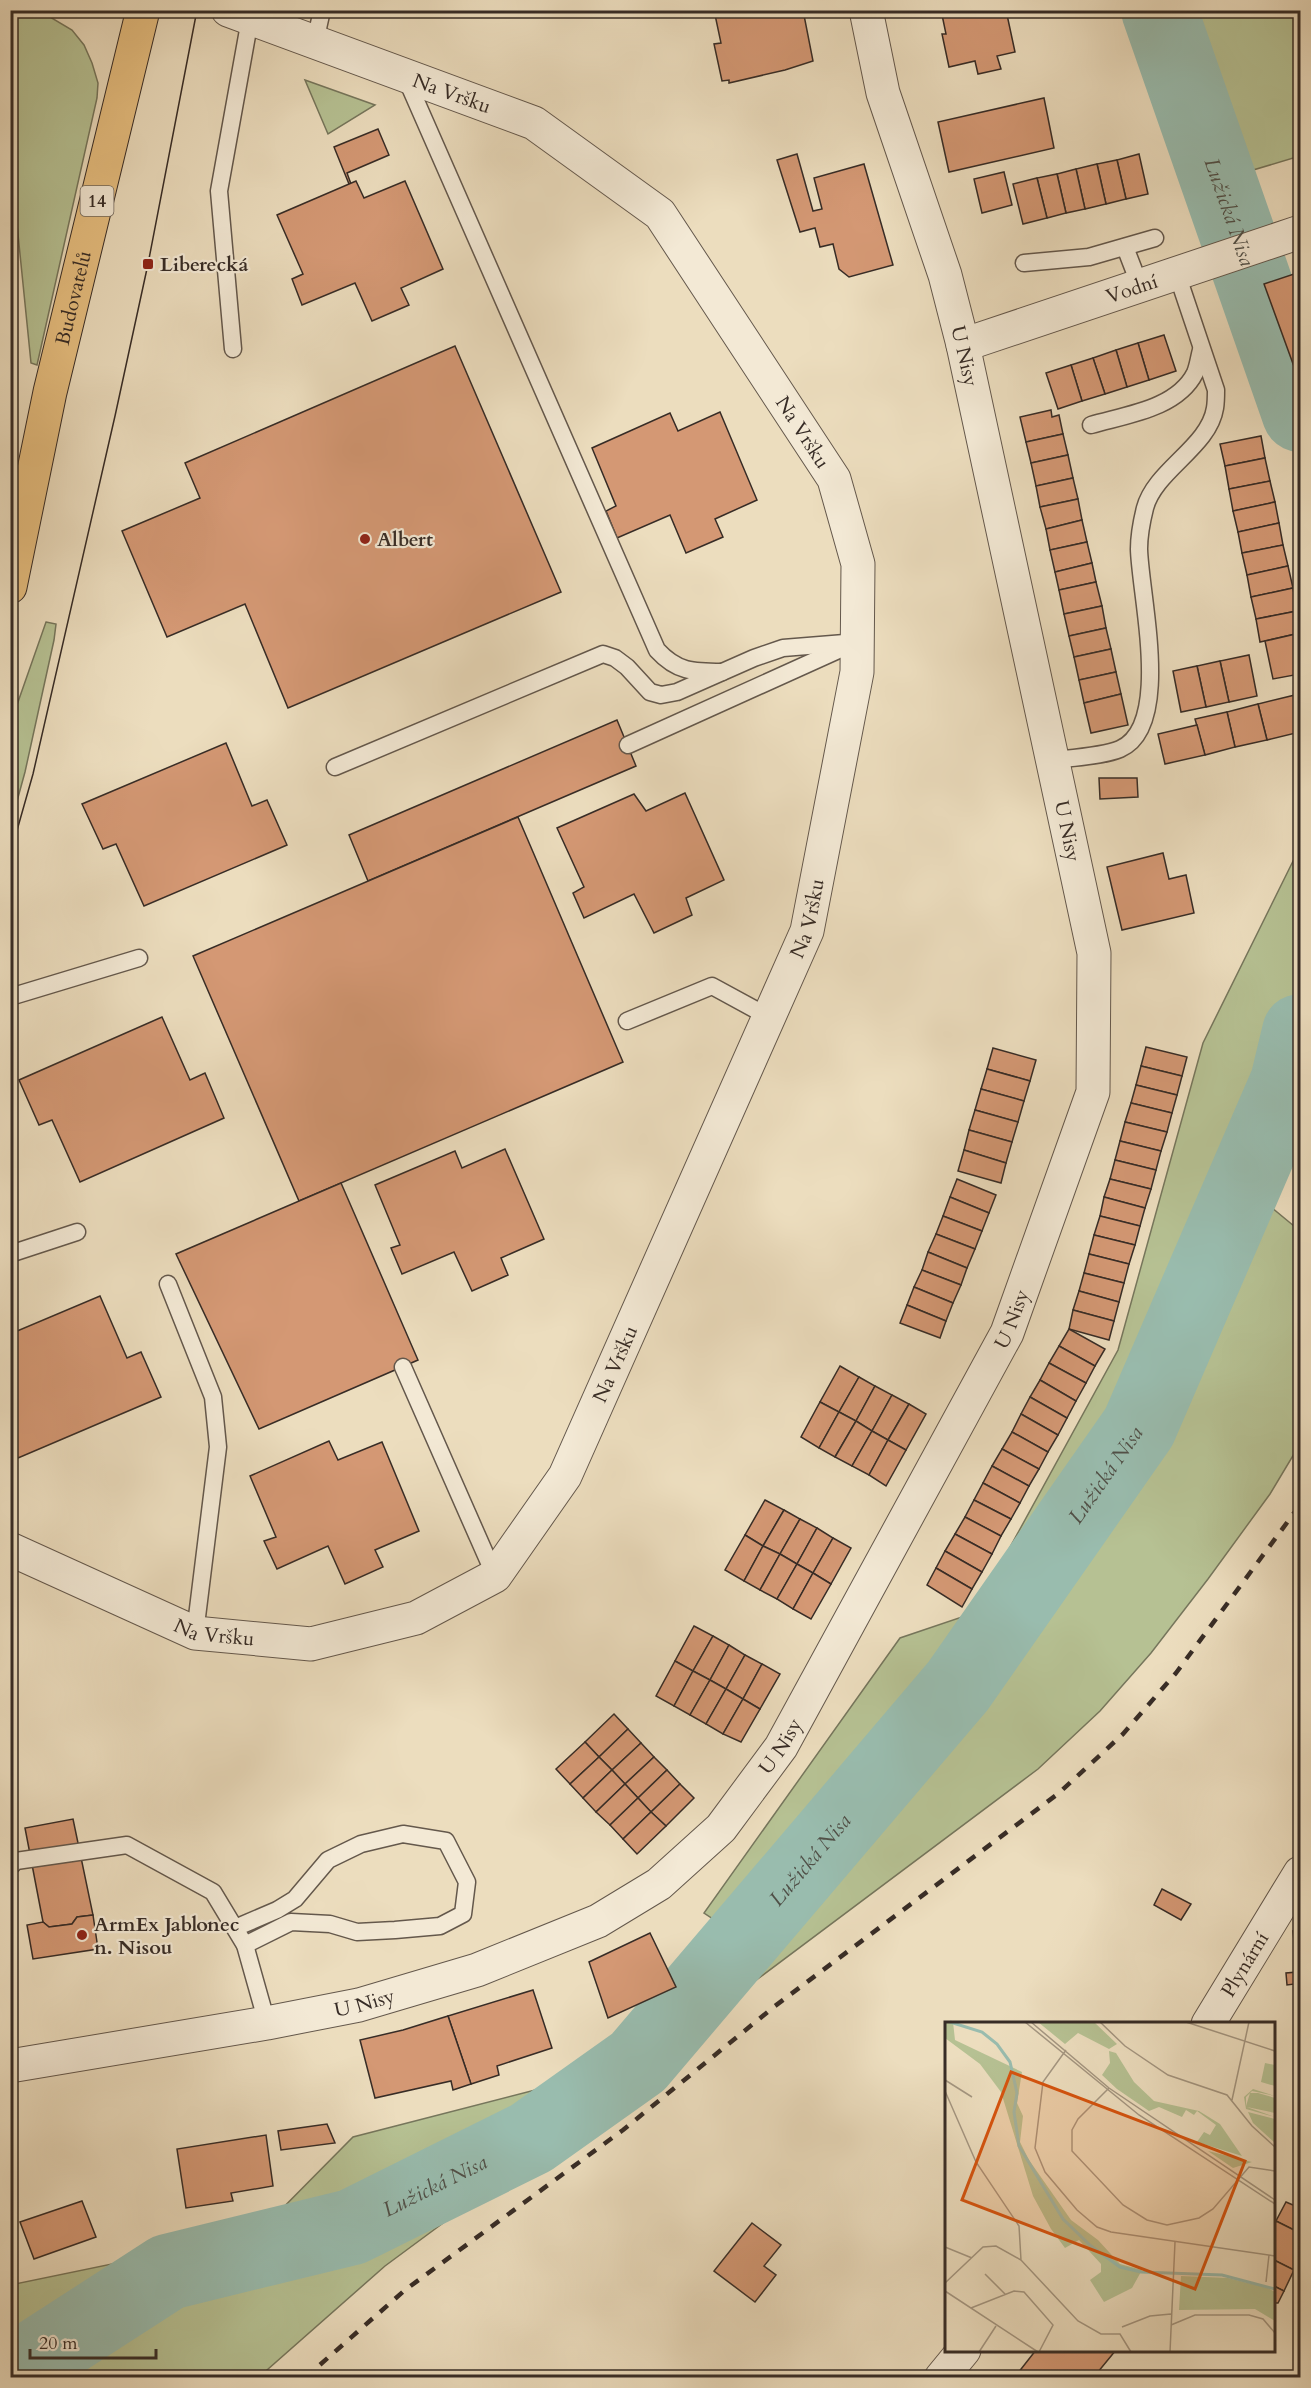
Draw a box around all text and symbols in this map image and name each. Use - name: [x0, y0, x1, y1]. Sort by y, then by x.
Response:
- street label: Na Vršku: [409, 67, 495, 120]
- water label: Lužická Nisa: [1197, 154, 1261, 270]
- road number: 14: [80, 186, 114, 216]
- street label: Budovatelů: [49, 248, 98, 348]
- place label: Liberecká: [160, 251, 249, 278]
- marker: Liberecká: [141, 257, 155, 271]
- street label: Vodní: [1102, 268, 1162, 310]
- street label: U Nisy: [944, 323, 985, 390]
- street label: Na Vršku: [769, 391, 836, 474]
- place label: Albert: [377, 526, 433, 553]
- marker: Albert: [358, 532, 372, 546]
- street label: U Nisy: [1048, 798, 1087, 864]
- street label: Na Vršku: [784, 876, 831, 963]
- street label: U Nisy: [988, 1285, 1036, 1354]
- street label: Na Vršku: [586, 1321, 644, 1407]
- water label: Lužická Nisa: [1062, 1420, 1150, 1530]
- street label: Na Vršku: [169, 1612, 256, 1653]
- street label: U Nisy: [752, 1713, 808, 1780]
- water label: Lužická Nisa: [763, 1808, 858, 1913]
- place label: ArmEx Jablonec n. Nisou: [94, 1911, 239, 1961]
- street label: Plynární: [1215, 1926, 1275, 2002]
- marker: ArmEx Jablonec n. Nisou: [75, 1928, 89, 1942]
- street label: U Nisy: [332, 1982, 398, 2024]
- inset map: [945, 2022, 1275, 2352]
- water label: Lužická Nisa: [378, 2148, 492, 2224]
- scale bar: [30, 2322, 156, 2360]
- text: 20 m: [39, 2331, 78, 2356]

